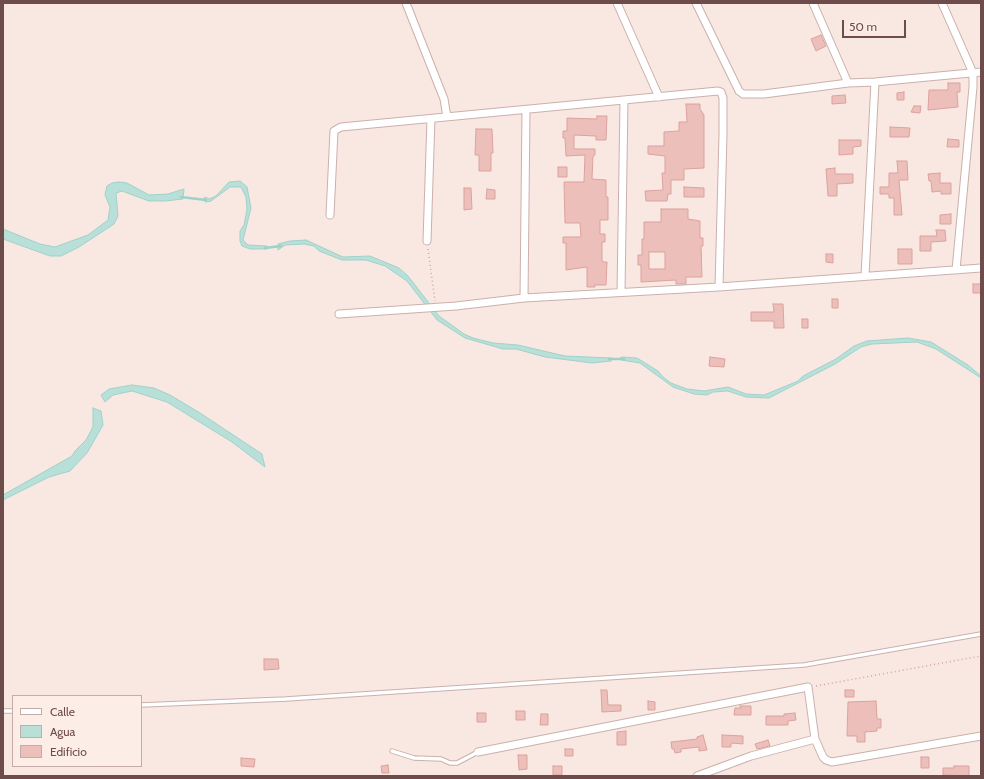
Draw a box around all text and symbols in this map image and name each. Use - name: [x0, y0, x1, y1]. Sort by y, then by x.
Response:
- scale bar: [844, 12, 908, 38]
- text: 50 m: [849, 19, 877, 34]
- legend: [12, 695, 142, 767]
- text: Calle: [50, 704, 75, 719]
- text: Agua: [50, 724, 75, 739]
- text: Edificio: [50, 744, 87, 759]

